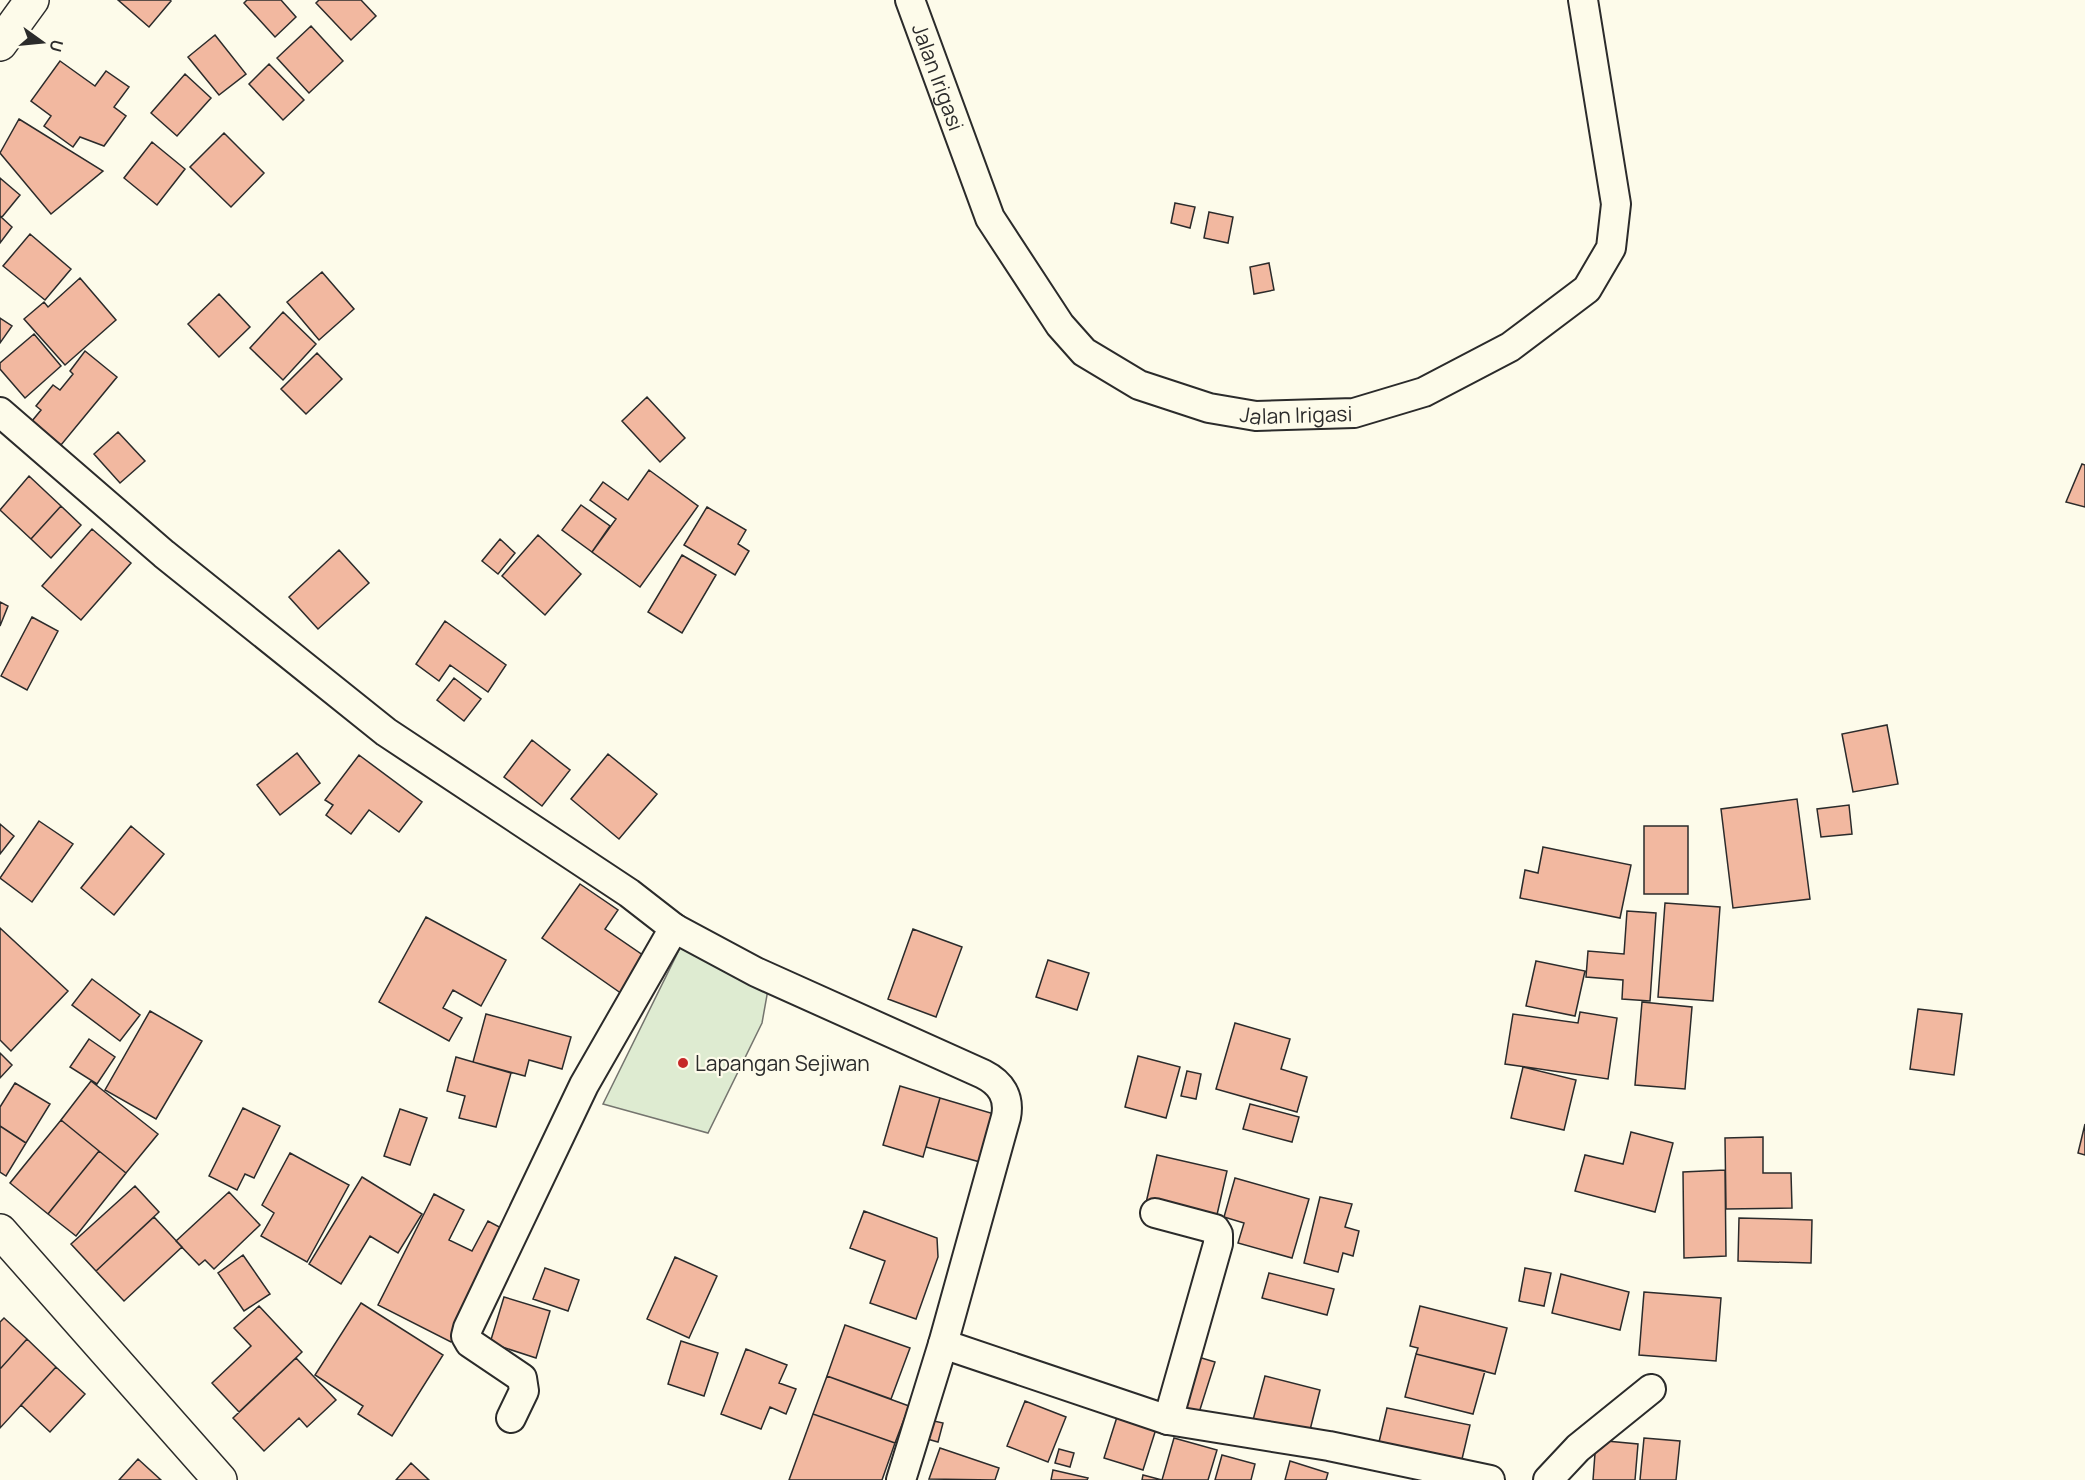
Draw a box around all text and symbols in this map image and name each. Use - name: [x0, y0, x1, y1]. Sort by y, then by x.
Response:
- north arrow: [12, 12, 72, 72]
- street label: Jalan Irigasi: [906, 20, 971, 134]
- text: U: [44, 37, 69, 54]
- street label: Jalan Irigasi: [1238, 399, 1353, 431]
- place label: Lapangan Sejiwan: [695, 1049, 870, 1077]
- marker: Lapangan Sejiwan: [676, 1056, 690, 1070]

